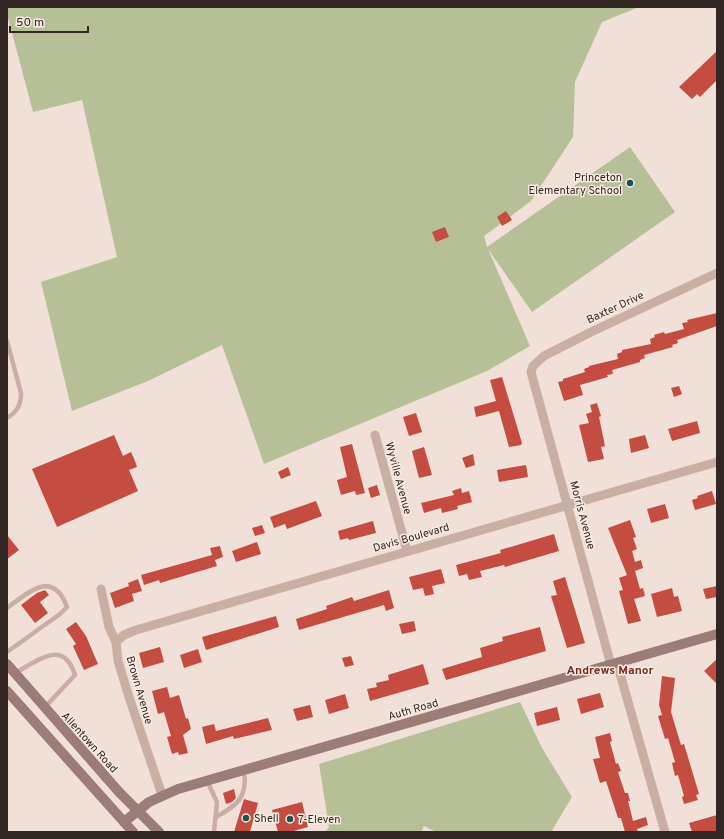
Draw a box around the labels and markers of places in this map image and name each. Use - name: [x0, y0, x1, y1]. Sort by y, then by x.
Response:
- place label: Princeton Elementary School: [529, 171, 622, 198]
- marker: Princeton Elementary School: [625, 178, 635, 188]
- place label: Shell: [254, 812, 279, 826]
- marker: Shell: [241, 813, 251, 823]
- place label: 7-Eleven: [298, 813, 340, 827]
- marker: 7-Eleven: [285, 814, 295, 824]

